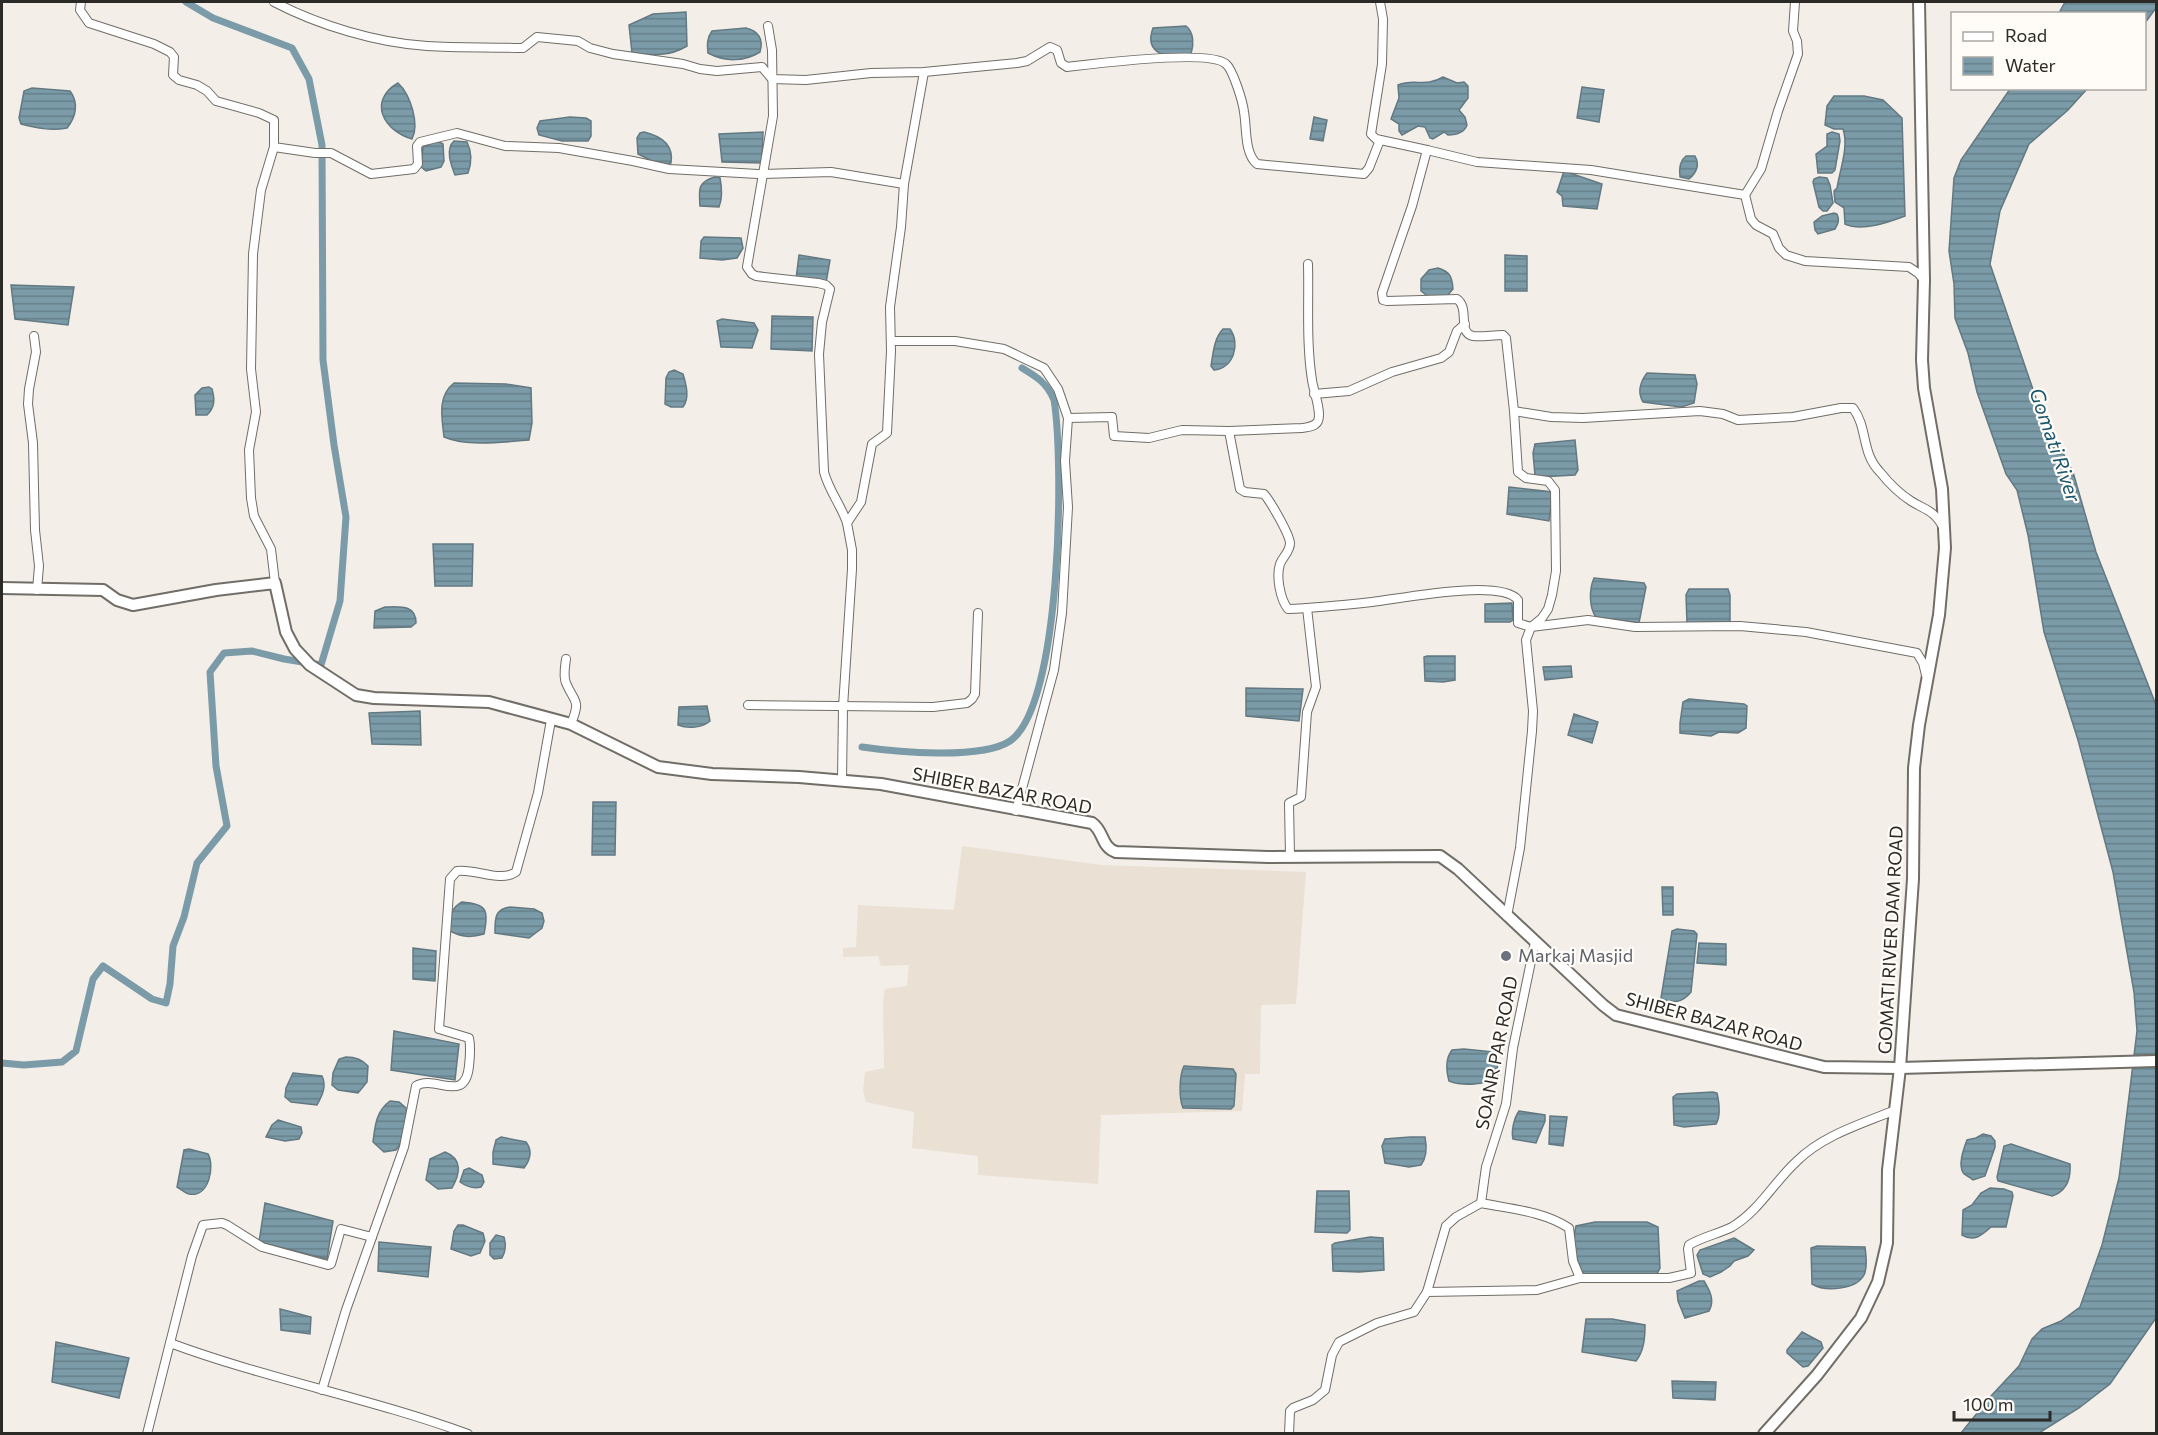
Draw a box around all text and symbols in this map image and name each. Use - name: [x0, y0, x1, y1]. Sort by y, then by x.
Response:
- legend: [1951, 12, 2146, 90]
- text: Road: [2005, 24, 2047, 46]
- text: Water: [2005, 54, 2056, 76]
- water label: Gomati River: [2025, 385, 2087, 506]
- street label: SHIBER BAZAR ROAD: [911, 762, 1094, 818]
- street label: GOMATI RIVER DAM ROAD: [1873, 825, 1907, 1055]
- place label: Markaj Masjid: [1518, 944, 1633, 966]
- marker: Markaj Masjid: [1499, 949, 1513, 963]
- street label: SOANR PAR ROAD: [1470, 974, 1522, 1132]
- street label: SHIBER BAZAR ROAD: [1623, 987, 1805, 1055]
- scale bar: [1954, 1384, 2050, 1422]
- text: 100 m: [1963, 1393, 2013, 1415]

